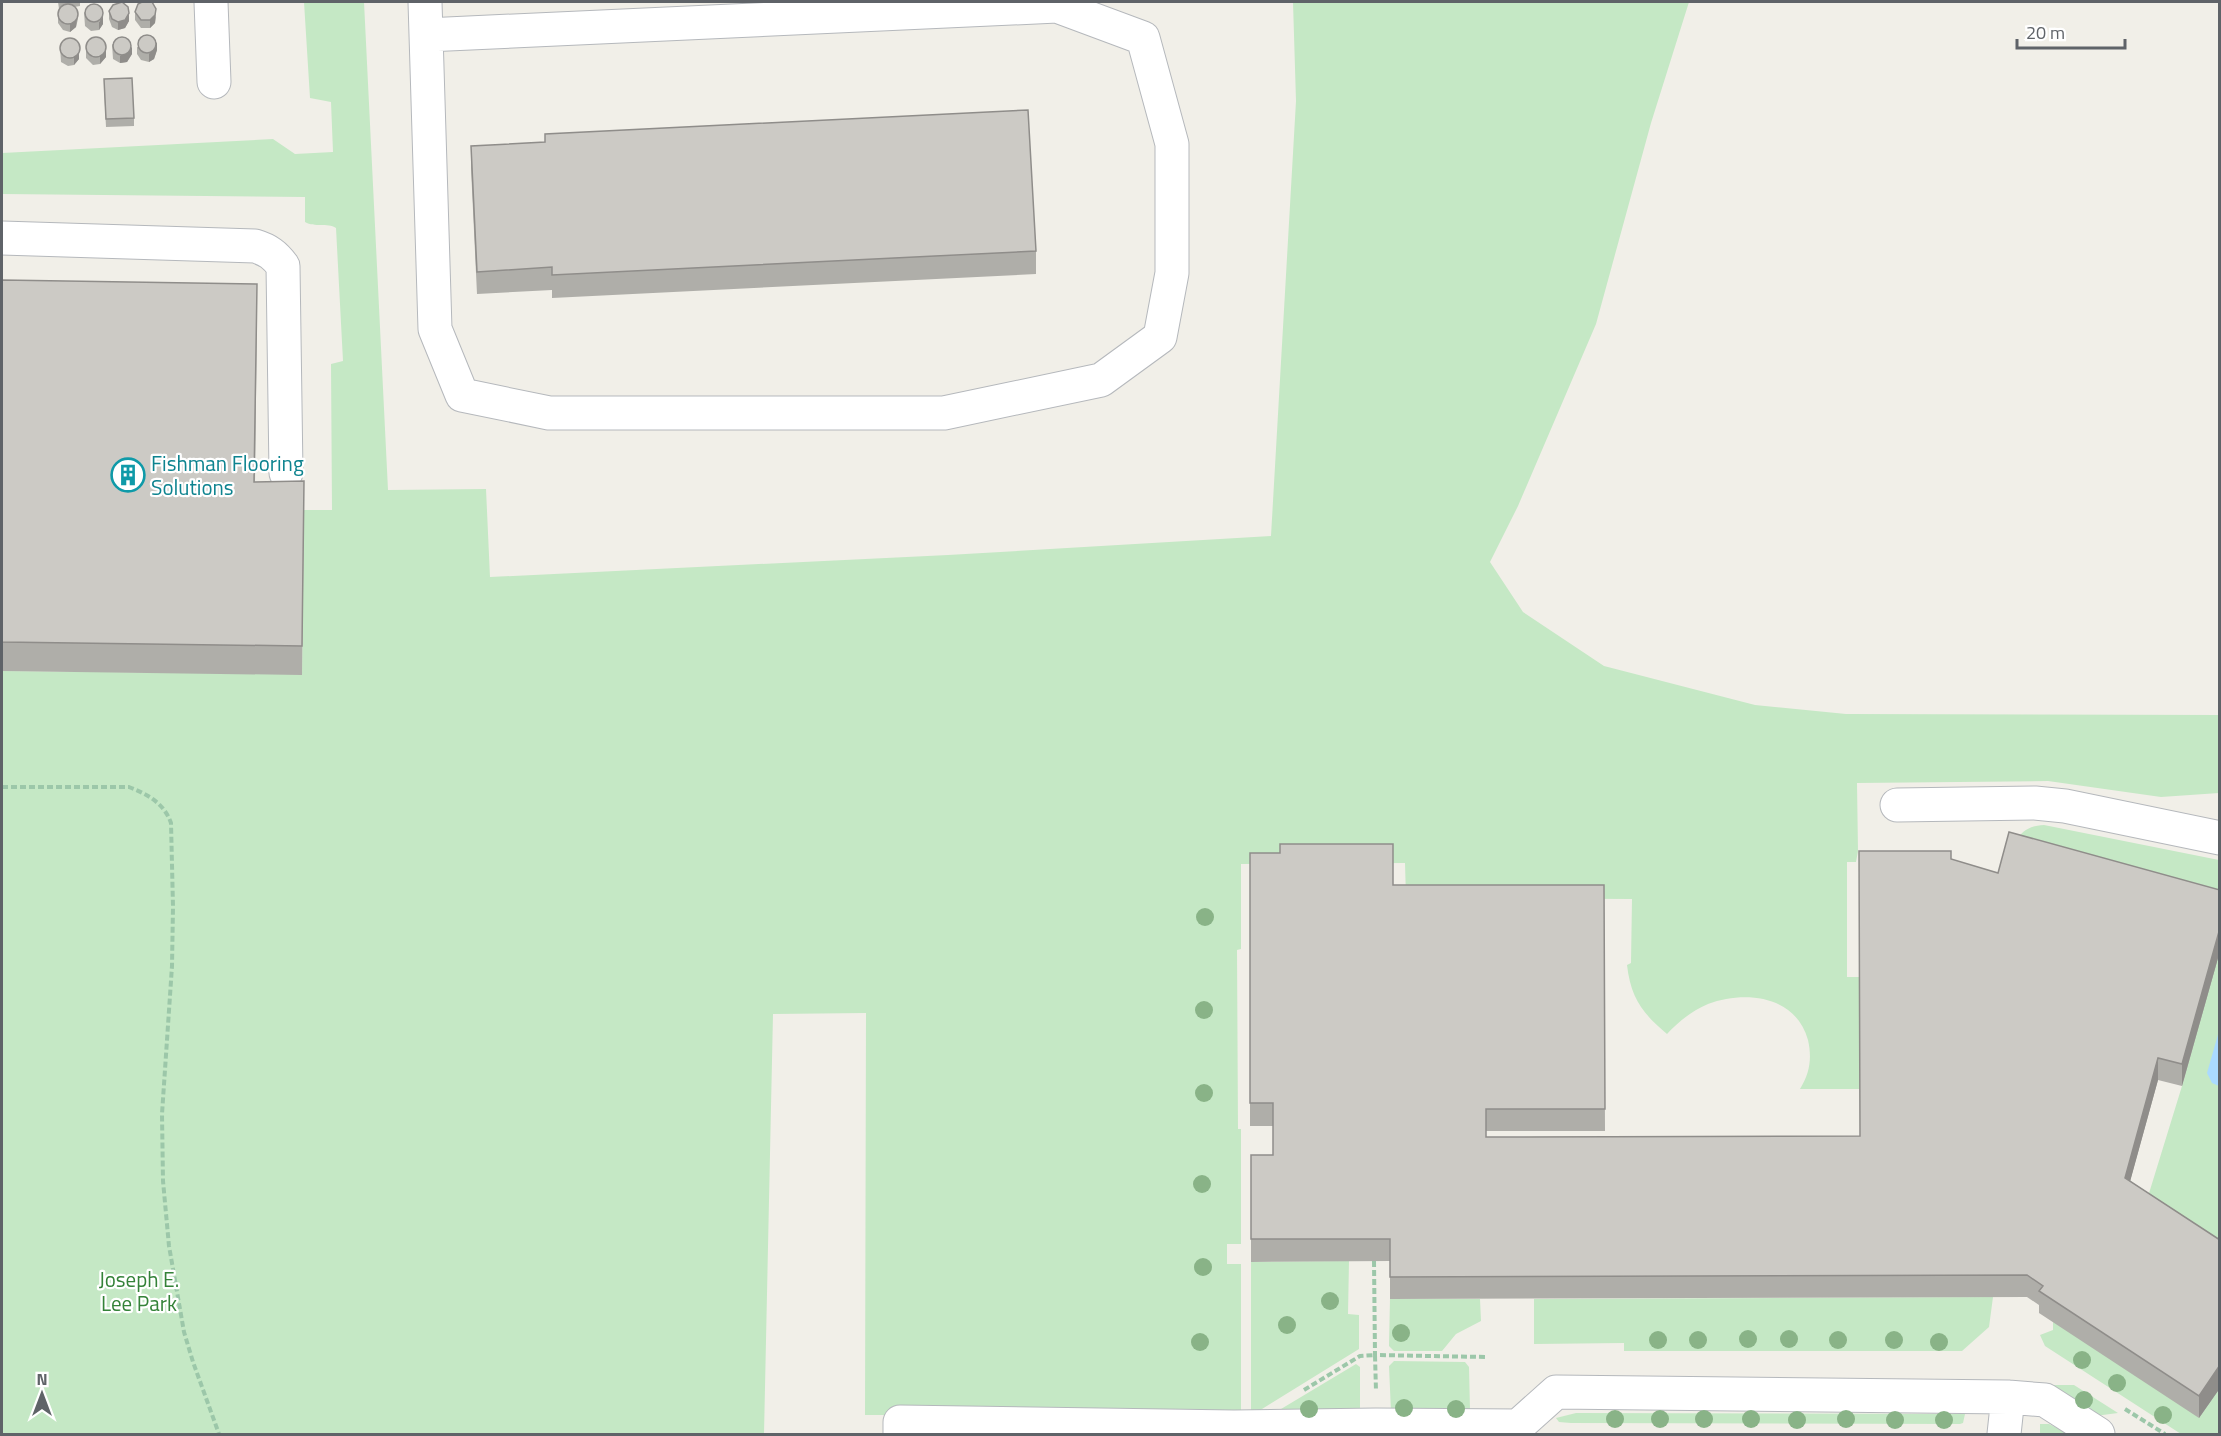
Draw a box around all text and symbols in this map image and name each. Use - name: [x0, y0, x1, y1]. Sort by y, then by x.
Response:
- scale bar: [2017, 12, 2125, 50]
- text: 20 m: [2026, 19, 2065, 46]
- place label: Fishman Flooring Solutions: [151, 447, 304, 503]
- building icon: Fishman Flooring Solutions: [110, 457, 146, 493]
- park label: Joseph E. Lee Park: [99, 1263, 179, 1319]
- north arrow: [12, 1364, 72, 1424]
- text: N: [36, 1367, 48, 1391]

